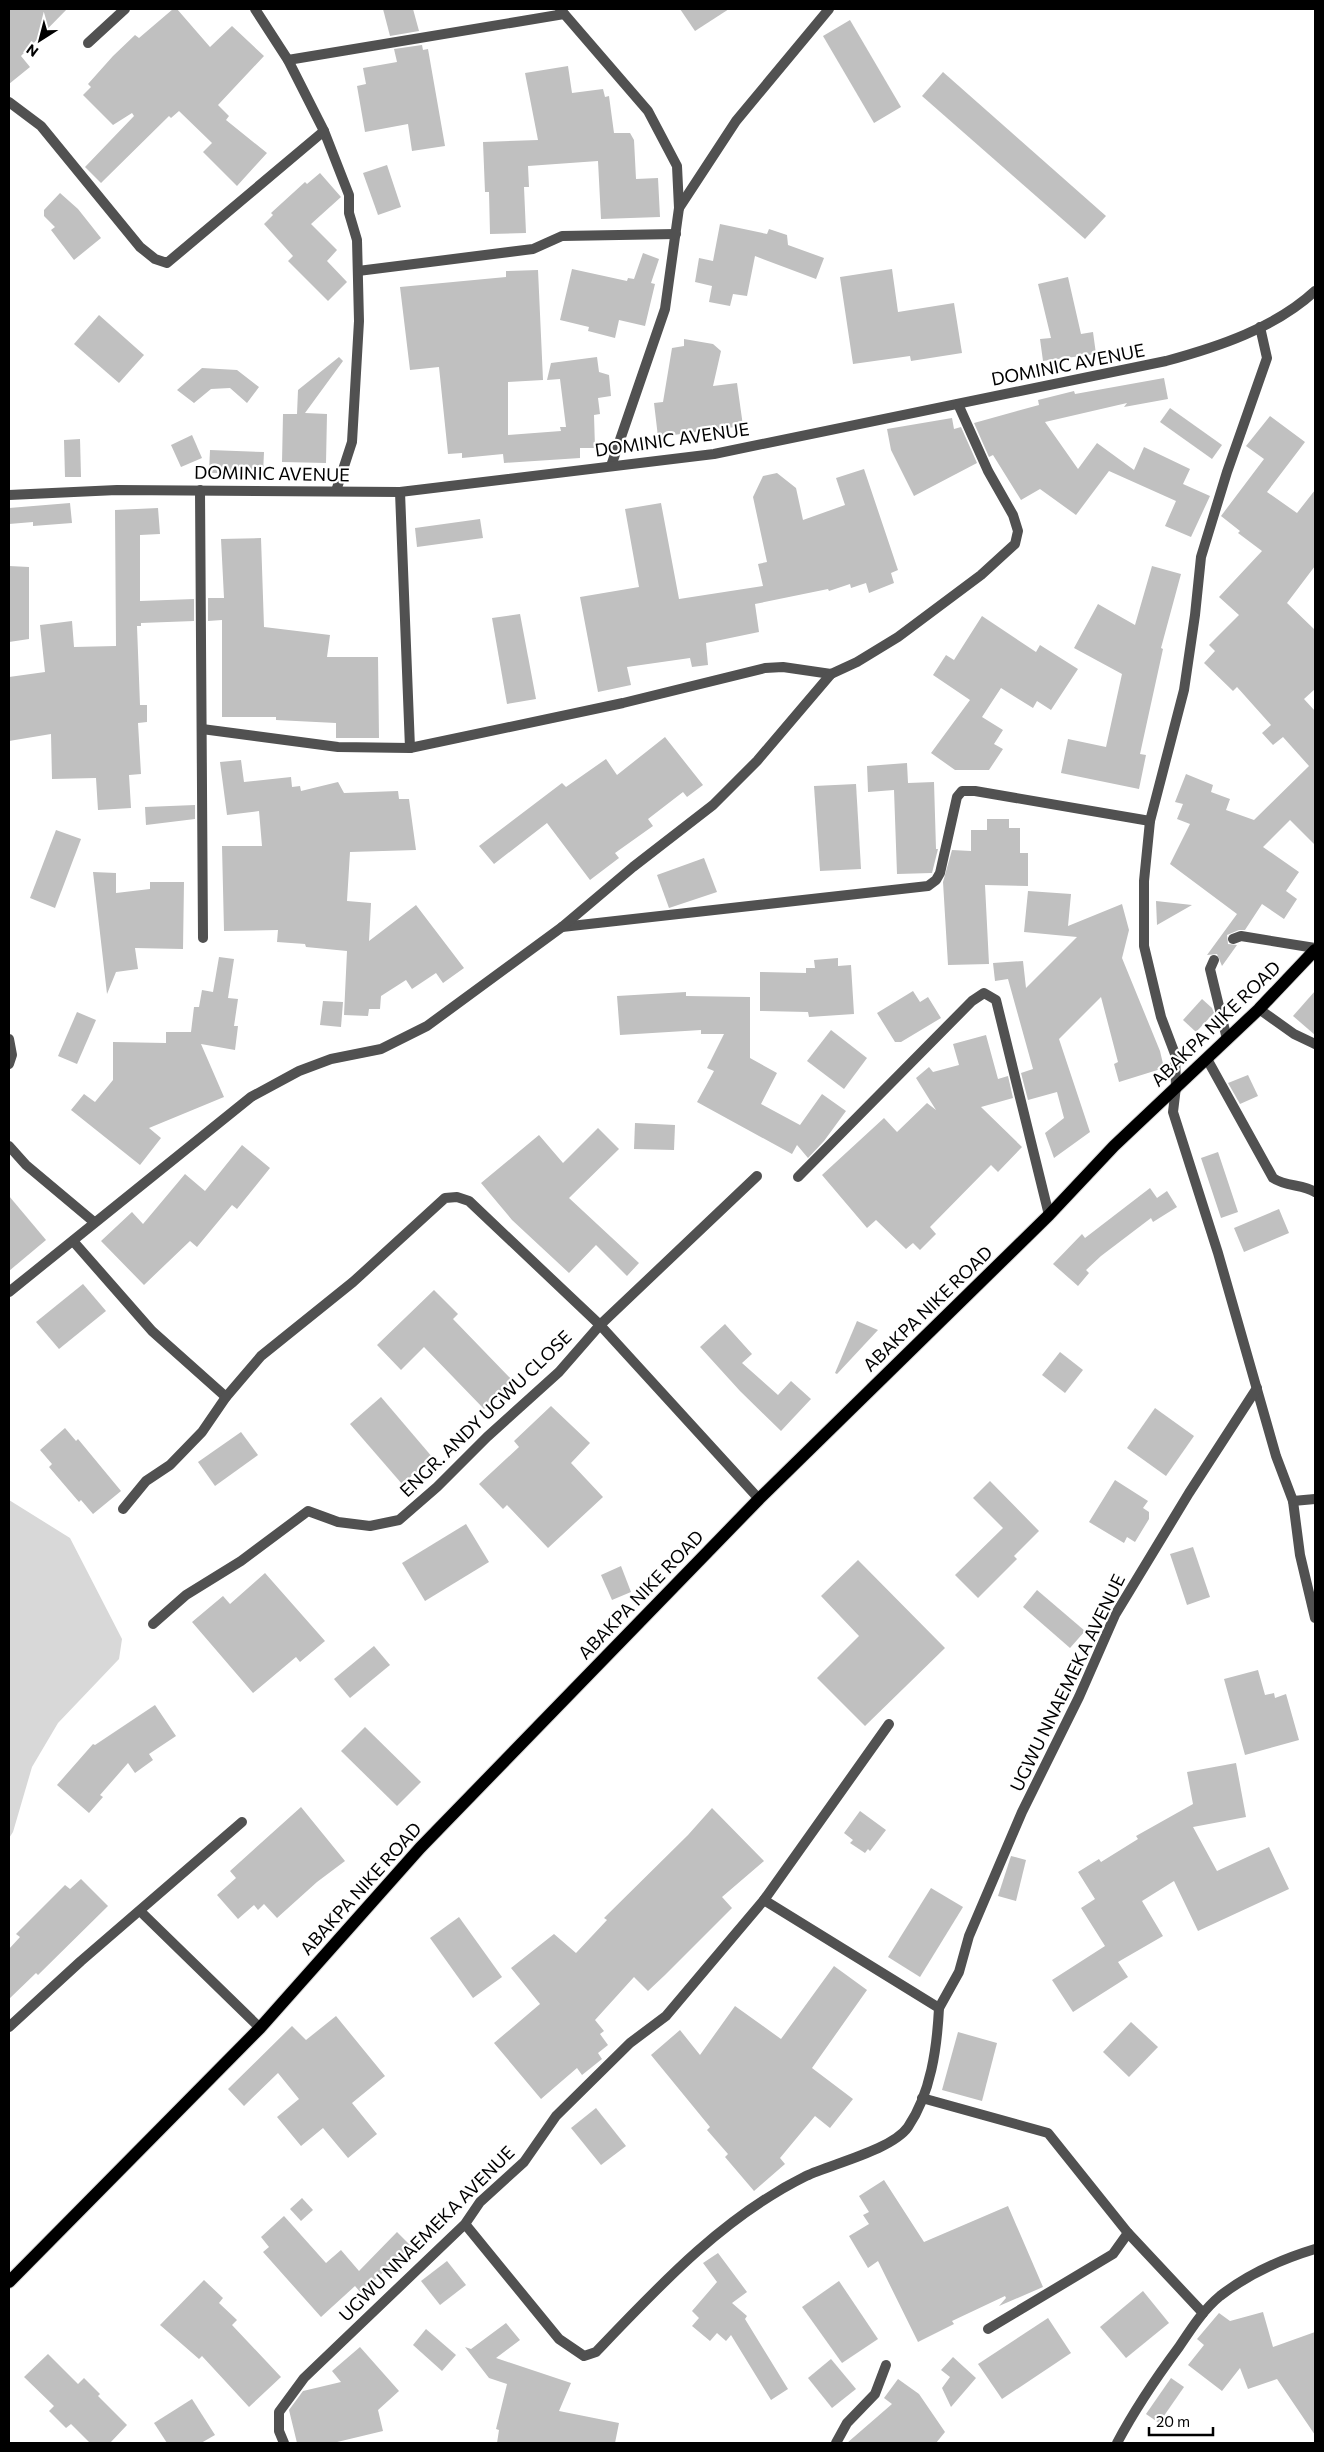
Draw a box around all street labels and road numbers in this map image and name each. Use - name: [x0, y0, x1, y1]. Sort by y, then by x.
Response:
- street label: DOMINIC AVENUE: [989, 338, 1146, 390]
- street label: DOMINIC AVENUE: [593, 417, 751, 461]
- street label: DOMINIC AVENUE: [194, 461, 350, 485]
- street label: ABAKPA NIKE ROAD: [1146, 956, 1285, 1091]
- street label: ABAKPA NIKE ROAD: [858, 1241, 997, 1376]
- street label: ENGR. ANDY UGWU CLOSE: [395, 1325, 576, 1501]
- street label: ABAKPA NIKE ROAD: [573, 1525, 708, 1664]
- street label: UGWU NNAEMEKA AVENUE: [1005, 1570, 1129, 1795]
- street label: ABAKPA NIKE ROAD: [295, 1817, 426, 1959]
- street label: UGWU NNAEMEKA AVENUE: [334, 2141, 519, 2326]

